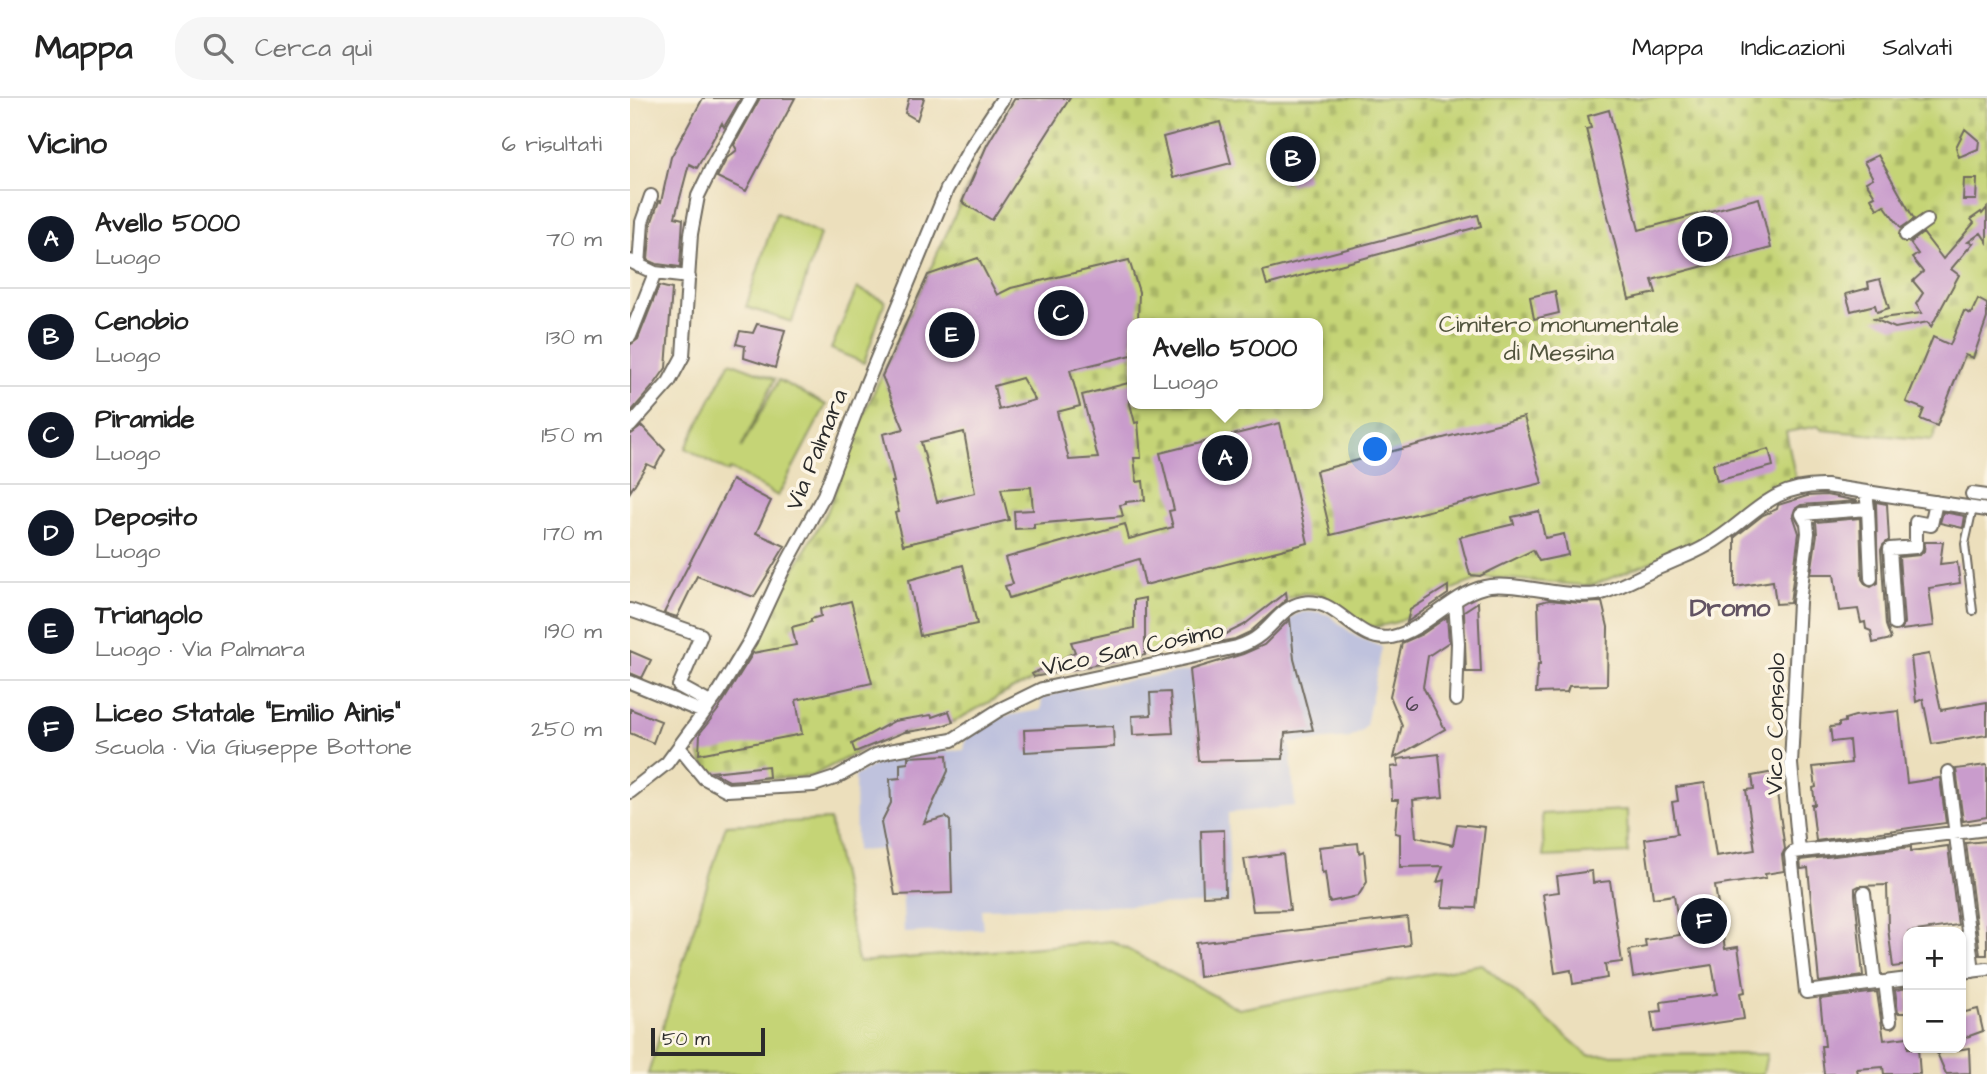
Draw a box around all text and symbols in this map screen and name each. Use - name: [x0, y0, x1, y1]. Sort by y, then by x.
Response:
- search box: [175, 17, 665, 80]
- text: Mappa: [35, 25, 133, 71]
- icon: search: [199, 29, 237, 67]
- text: Cerca qui: [255, 30, 372, 66]
- text: Mappa: [1632, 31, 1703, 65]
- text: Indicazioni: [1741, 31, 1845, 65]
- text: Salvati: [1883, 31, 1952, 65]
- text: Vicino: [28, 123, 107, 165]
- text: 6 risultati: [502, 128, 602, 160]
- pin: B: [1270, 133, 1316, 185]
- text: Avello 5000: [95, 205, 240, 241]
- pin: D: [1682, 213, 1728, 265]
- text: A: [44, 223, 58, 255]
- text: 70 m: [546, 223, 602, 255]
- text: Luogo: [95, 241, 160, 273]
- pin: C: [1038, 287, 1084, 339]
- text: Cenobio: [95, 303, 188, 339]
- park label: Cimitero monumentale di Messina: [1439, 308, 1679, 370]
- pin: E: [929, 309, 975, 361]
- popup: [1127, 318, 1323, 409]
- text: B: [43, 321, 59, 353]
- text: 130 m: [546, 321, 602, 353]
- text: Avello 5000: [1152, 330, 1298, 366]
- text: Luogo: [95, 339, 160, 371]
- text: Luogo: [1152, 366, 1218, 398]
- street label: Via Palmara: [777, 384, 857, 516]
- text: Piramide: [95, 401, 195, 437]
- text: C: [43, 419, 59, 451]
- text: 150 m: [541, 419, 602, 451]
- pin: A: [1202, 432, 1248, 484]
- your location: [1358, 432, 1392, 466]
- text: Luogo: [95, 437, 160, 469]
- text: Deposito: [95, 499, 197, 535]
- text: D: [44, 517, 58, 549]
- text: 170 m: [543, 517, 602, 549]
- text: Luogo: [95, 535, 160, 567]
- district label: Dromo: [1690, 590, 1771, 626]
- text: Triangolo: [95, 597, 202, 633]
- street label: Vico San Cosimo: [1039, 613, 1227, 685]
- text: E: [44, 615, 58, 647]
- text: 190 m: [544, 615, 602, 647]
- text: Luogo · Via Palmara: [95, 633, 305, 665]
- street label: Vico Consolo: [1758, 652, 1794, 795]
- house number: 6: [1405, 690, 1419, 719]
- text: Liceo Statale “Emilio Ainis”: [95, 695, 401, 731]
- text: F: [43, 713, 59, 745]
- text: 250 m: [531, 713, 602, 745]
- text: Scuola · Via Giuseppe Bottone: [95, 731, 412, 763]
- pin: F: [1681, 895, 1727, 947]
- map controls: [1903, 927, 1966, 1053]
- button: +: [1903, 927, 1966, 990]
- button: −: [1903, 990, 1966, 1053]
- scale bar: [651, 1025, 765, 1057]
- text: 50 m: [662, 1026, 710, 1053]

